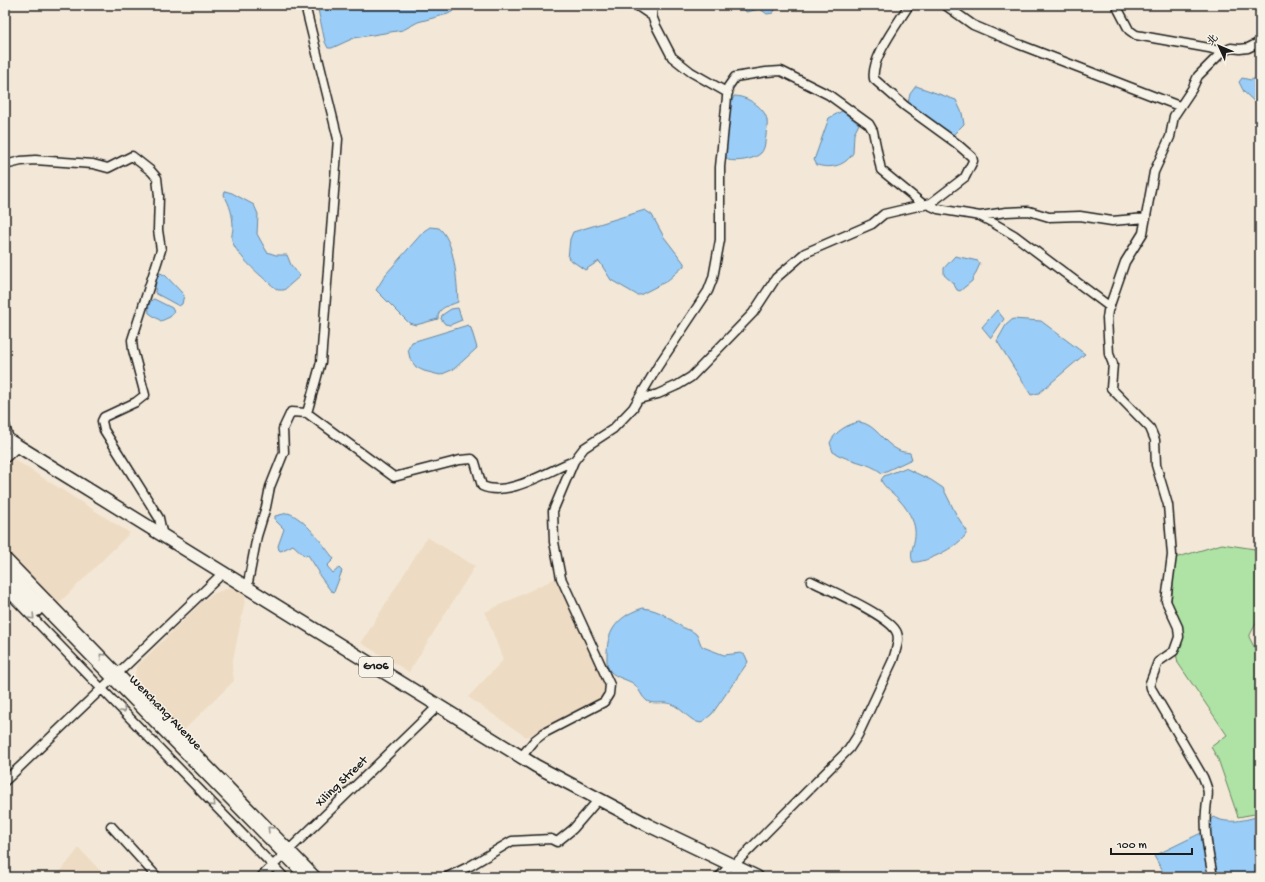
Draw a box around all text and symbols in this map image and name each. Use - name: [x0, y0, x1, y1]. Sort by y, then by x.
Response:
- north arrow: [1199, 26, 1239, 66]
- text: 北: [1205, 32, 1221, 49]
- one-way arrow: [27, 612, 35, 620]
- one-way arrow: [99, 653, 106, 661]
- road number: G106: [359, 657, 393, 677]
- street label: Wenchang Avenue: [125, 672, 205, 754]
- one-way arrow: [118, 705, 126, 713]
- street label: Xiling Street: [312, 752, 372, 811]
- one-way arrow: [209, 799, 216, 806]
- one-way arrow: [267, 826, 275, 834]
- scale bar: [1111, 830, 1192, 856]
- text: 100 m: [1116, 839, 1147, 853]

